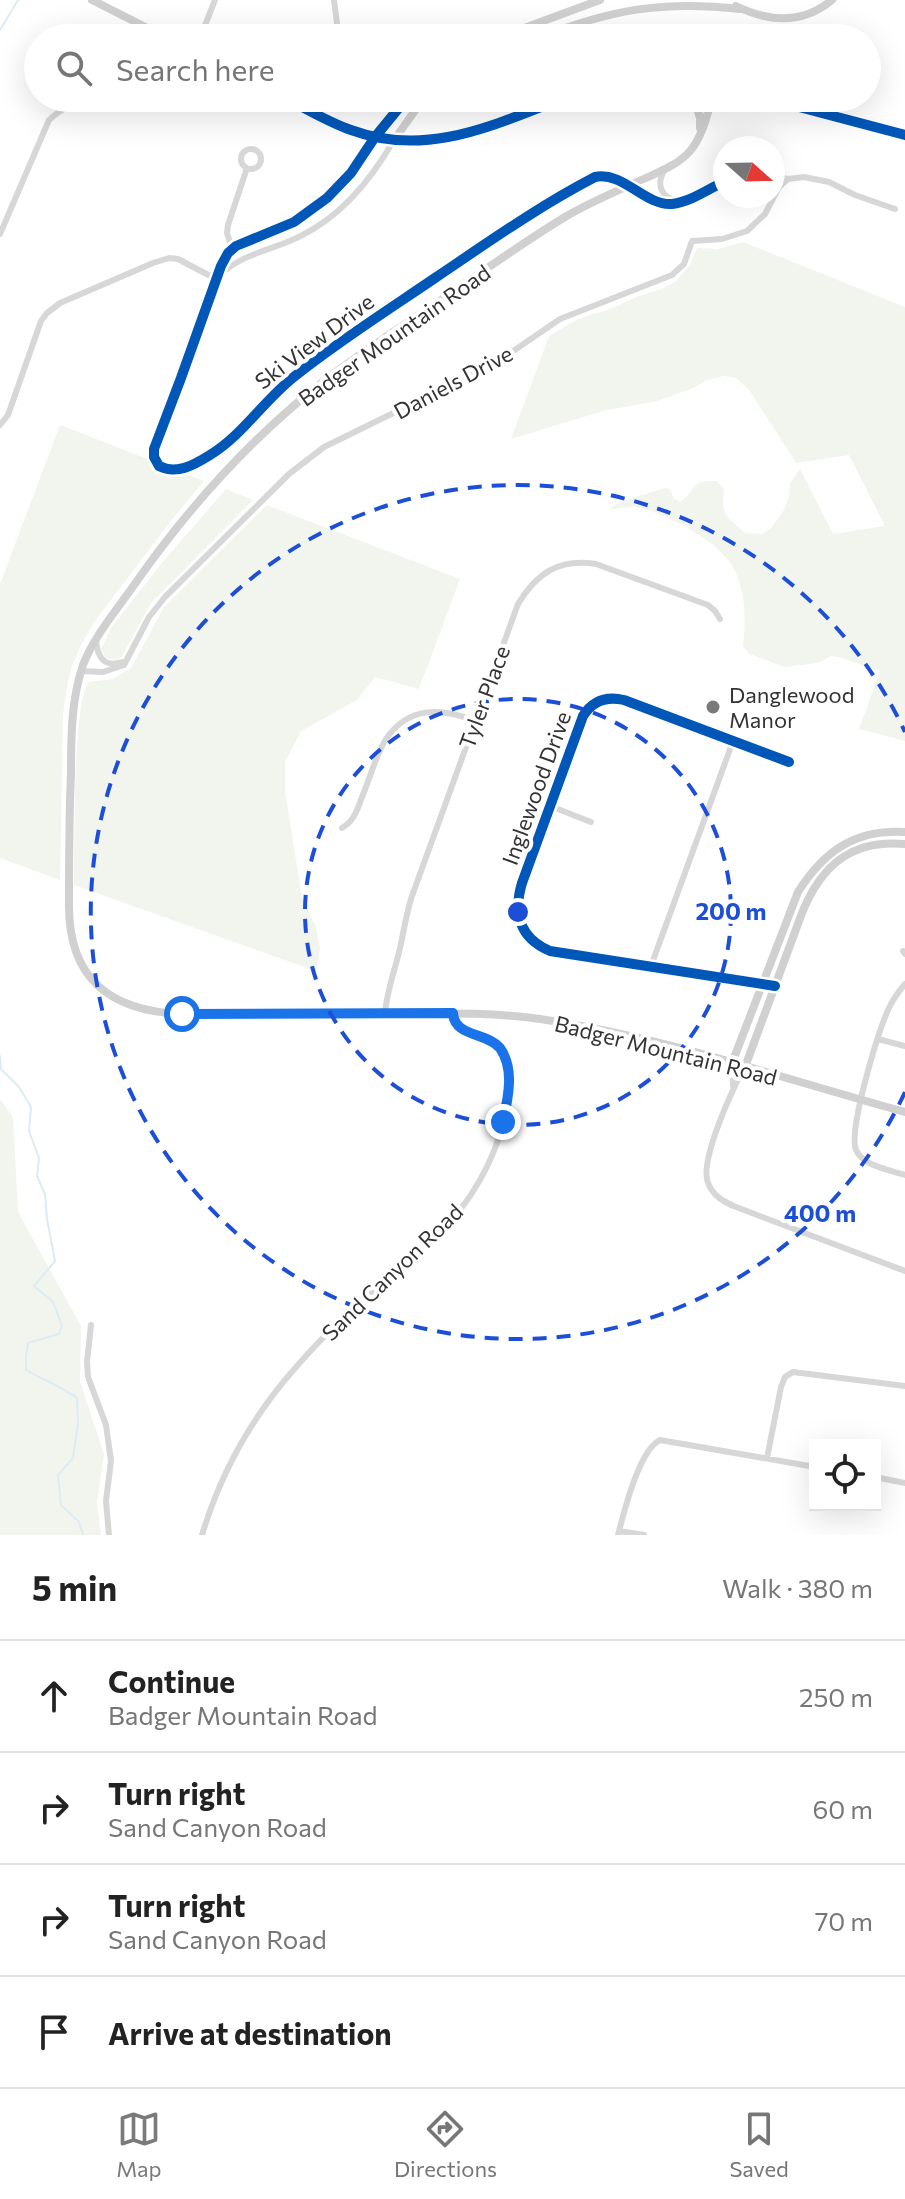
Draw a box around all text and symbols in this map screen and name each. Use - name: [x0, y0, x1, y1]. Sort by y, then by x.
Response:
- search box: [24, 24, 881, 112]
- icon: search: [52, 46, 96, 90]
- text: Search here: [116, 50, 275, 87]
- north arrow: [713, 136, 785, 208]
- street label: Badger Mountain Road: [293, 259, 495, 411]
- street label: Ski View Drive: [249, 288, 379, 394]
- street label: Daniels Drive: [389, 339, 517, 425]
- street label: Tyler Place: [453, 642, 515, 752]
- place label: Danglewood Manor: [729, 681, 854, 733]
- marker: Danglewood Manor: [704, 698, 722, 716]
- street label: Inglewood Drive: [496, 708, 576, 868]
- text: 200 m: [696, 896, 766, 925]
- centre of rings: [504, 898, 532, 926]
- route start: [164, 996, 200, 1032]
- street label: Badger Mountain Road: [552, 1009, 780, 1091]
- route end: [485, 1104, 521, 1140]
- street label: Sand Canyon Road: [316, 1198, 468, 1346]
- text: 400 m: [784, 1198, 856, 1227]
- map controls: [809, 1439, 881, 1511]
- button: locate: [809, 1439, 881, 1511]
- text: 5 min: [32, 1566, 117, 1608]
- text: Walk · 380 m: [722, 1572, 873, 1603]
- text: Continue: [108, 1662, 235, 1699]
- icon: ahead: [32, 1674, 76, 1718]
- text: 250 m: [799, 1681, 873, 1712]
- text: Badger Mountain Road: [108, 1699, 378, 1730]
- text: Turn right: [108, 1774, 245, 1811]
- icon: right: [32, 1786, 76, 1830]
- text: 60 m: [813, 1793, 873, 1824]
- text: Sand Canyon Road: [108, 1811, 327, 1842]
- text: Turn right: [108, 1886, 245, 1923]
- icon: right: [32, 1898, 76, 1942]
- text: 70 m: [815, 1905, 873, 1936]
- text: Sand Canyon Road: [108, 1923, 327, 1954]
- icon: arrive: [32, 2010, 76, 2054]
- text: Arrive at destination: [108, 2014, 392, 2051]
- tab: Map: [116, 2107, 162, 2182]
- tab: Directions: [394, 2107, 497, 2182]
- tab: Saved: [729, 2107, 789, 2182]

